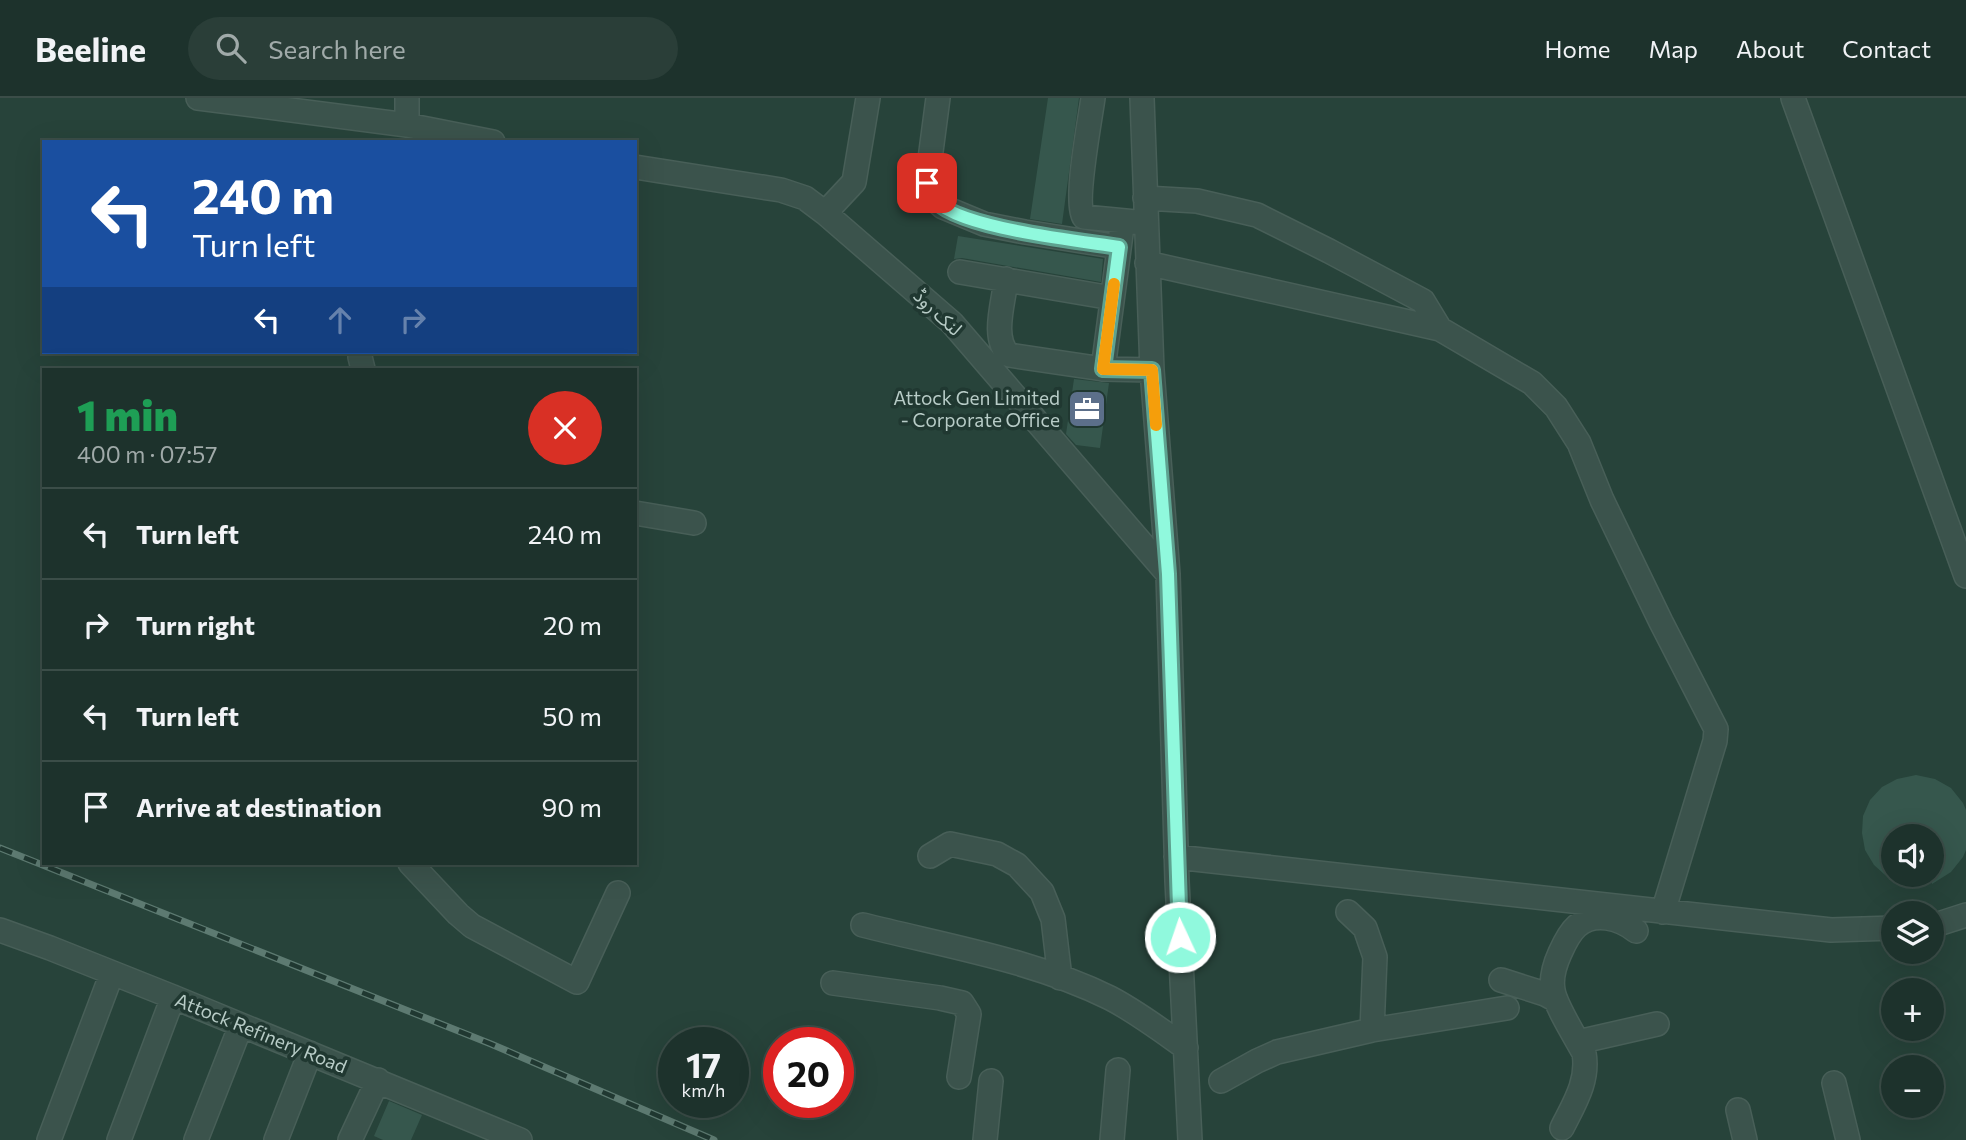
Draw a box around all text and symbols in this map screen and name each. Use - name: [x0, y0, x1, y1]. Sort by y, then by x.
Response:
- search box: [188, 17, 678, 80]
- text: Beeline: [35, 28, 146, 69]
- icon: search: [212, 29, 250, 67]
- text: Search here: [268, 33, 406, 64]
- text: Home: [1545, 34, 1611, 63]
- text: Map: [1649, 34, 1698, 63]
- text: About: [1736, 34, 1804, 63]
- text: Contact: [1842, 34, 1931, 63]
- pin: [897, 153, 957, 213]
- text: 240 m: [192, 164, 334, 224]
- icon: arrive: [908, 164, 946, 202]
- icon: left: [77, 168, 168, 259]
- text: Turn left: [192, 224, 316, 264]
- street label: لنک روڈ: [909, 283, 967, 341]
- icon: left: [248, 301, 286, 339]
- icon: ahead: [321, 301, 359, 339]
- icon: right: [394, 301, 432, 339]
- place label: Attock Gen Limited - Corporate Office: [893, 386, 1060, 431]
- text: 1 min: [77, 388, 178, 440]
- office icon: Attock Gen Limited - Corporate Office: [1066, 388, 1108, 430]
- button: close: [528, 391, 602, 465]
- text: 400 m · 07:57: [77, 440, 217, 468]
- icon: left: [77, 515, 115, 553]
- text: Turn left: [136, 518, 239, 549]
- text: 240 m: [528, 518, 602, 549]
- icon: right: [77, 606, 115, 644]
- text: Turn right: [136, 609, 255, 640]
- text: 20 m: [543, 609, 602, 640]
- icon: left: [77, 697, 115, 735]
- text: Turn left: [136, 700, 239, 731]
- text: 50 m: [542, 700, 602, 731]
- icon: arrive: [77, 788, 115, 826]
- text: Arrive at destination: [136, 791, 382, 822]
- text: 90 m: [542, 791, 602, 822]
- map controls: [1881, 824, 1944, 1118]
- button: sound: [1881, 824, 1944, 887]
- position arrow: [1143, 900, 1217, 974]
- button: layers: [1881, 901, 1944, 964]
- button: +: [1881, 978, 1944, 1041]
- street label: Attock Refinery Road: [172, 988, 350, 1078]
- speed limit sign: 20: [763, 1027, 854, 1118]
- text: 17: [686, 1042, 721, 1085]
- button: −: [1881, 1055, 1944, 1118]
- text: km/h: [682, 1079, 725, 1101]

